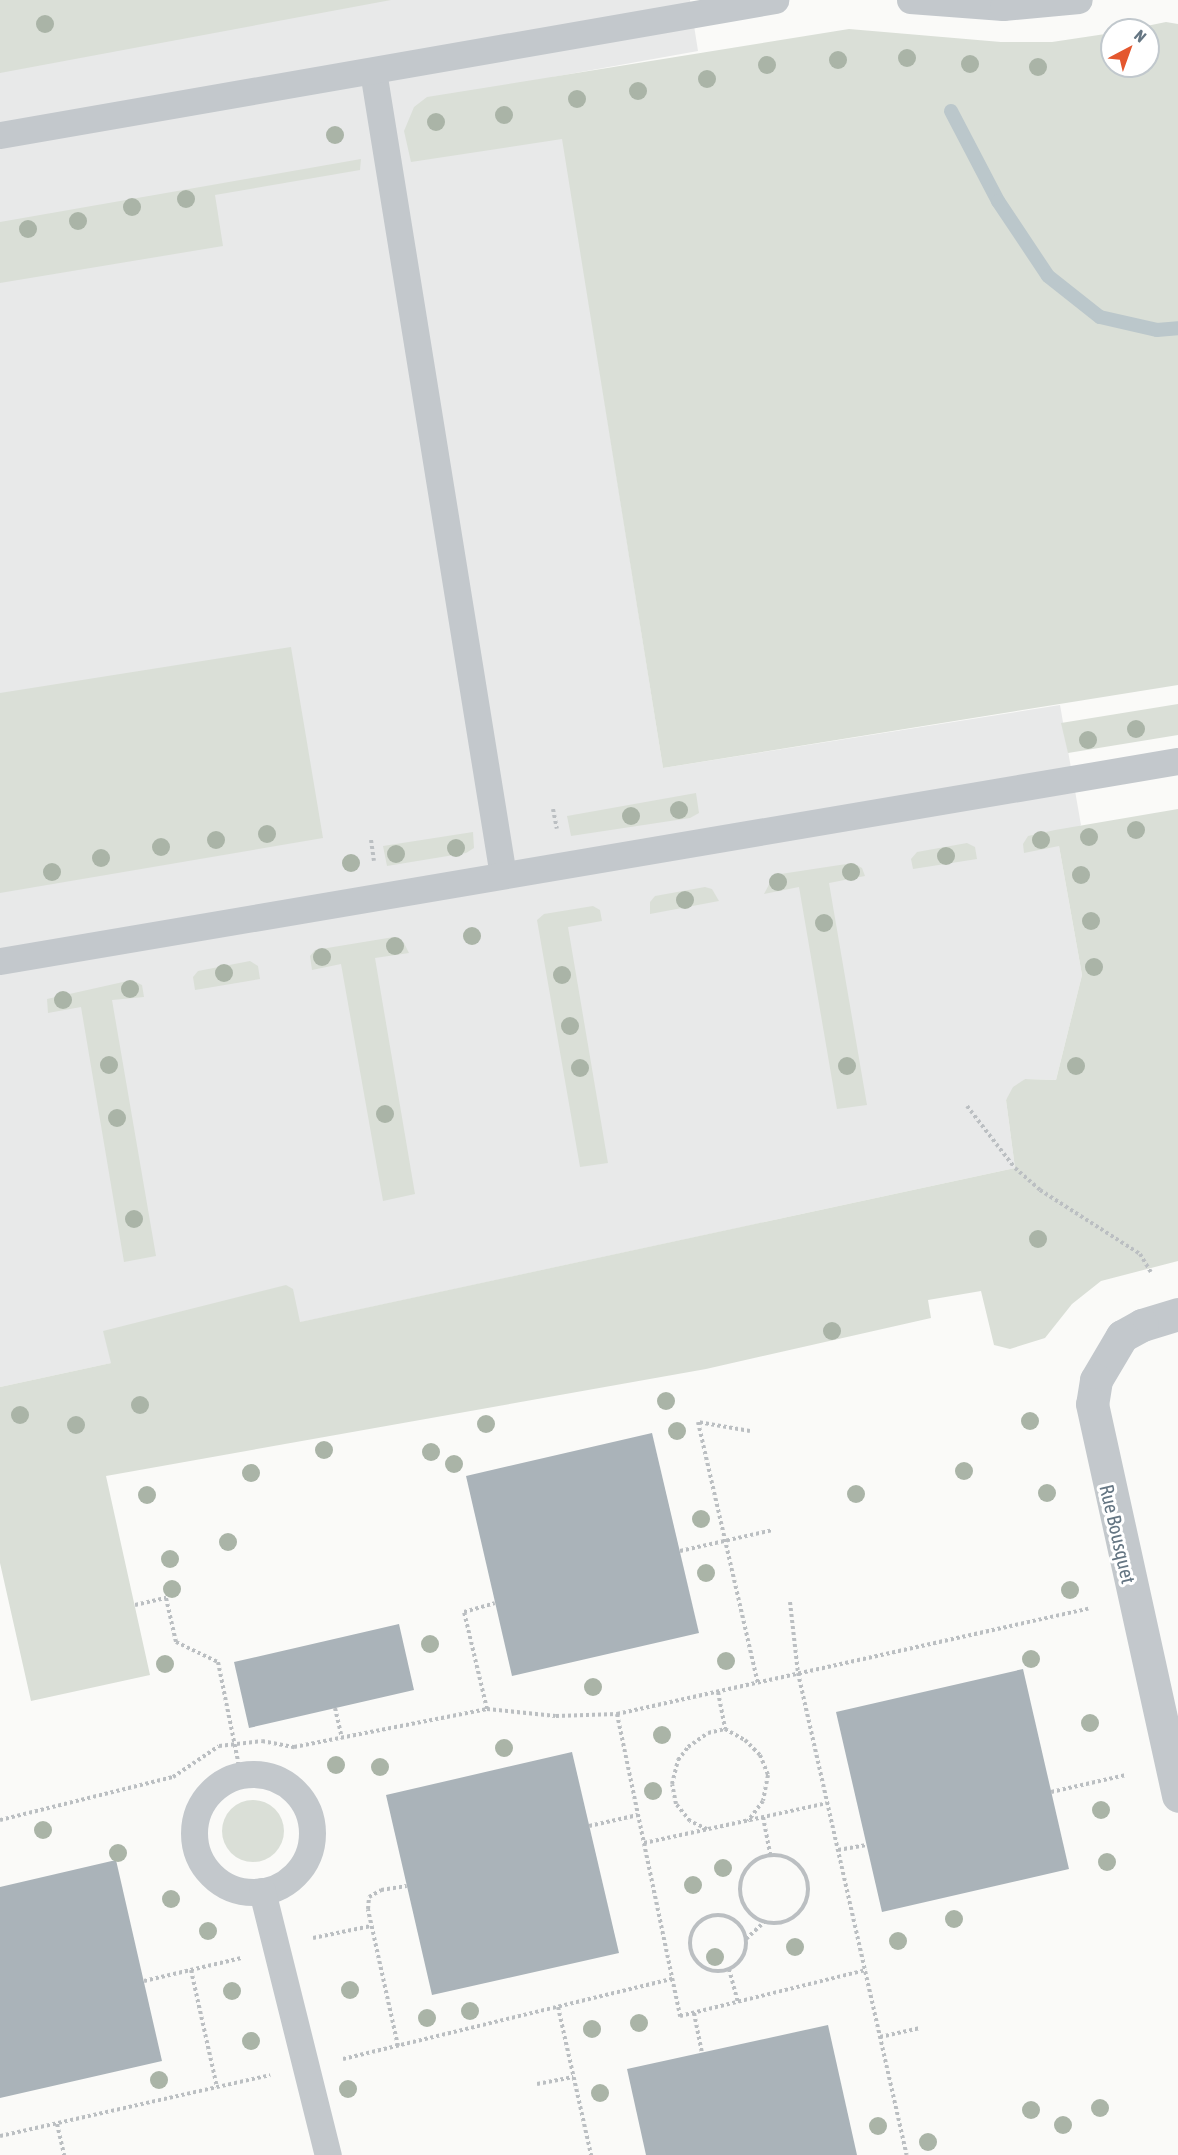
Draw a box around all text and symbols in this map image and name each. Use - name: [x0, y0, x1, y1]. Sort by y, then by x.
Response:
- north arrow: [1100, 18, 1160, 78]
- text: N: [1131, 26, 1150, 46]
- street label: Rue Bousquet: [1095, 1482, 1141, 1586]

